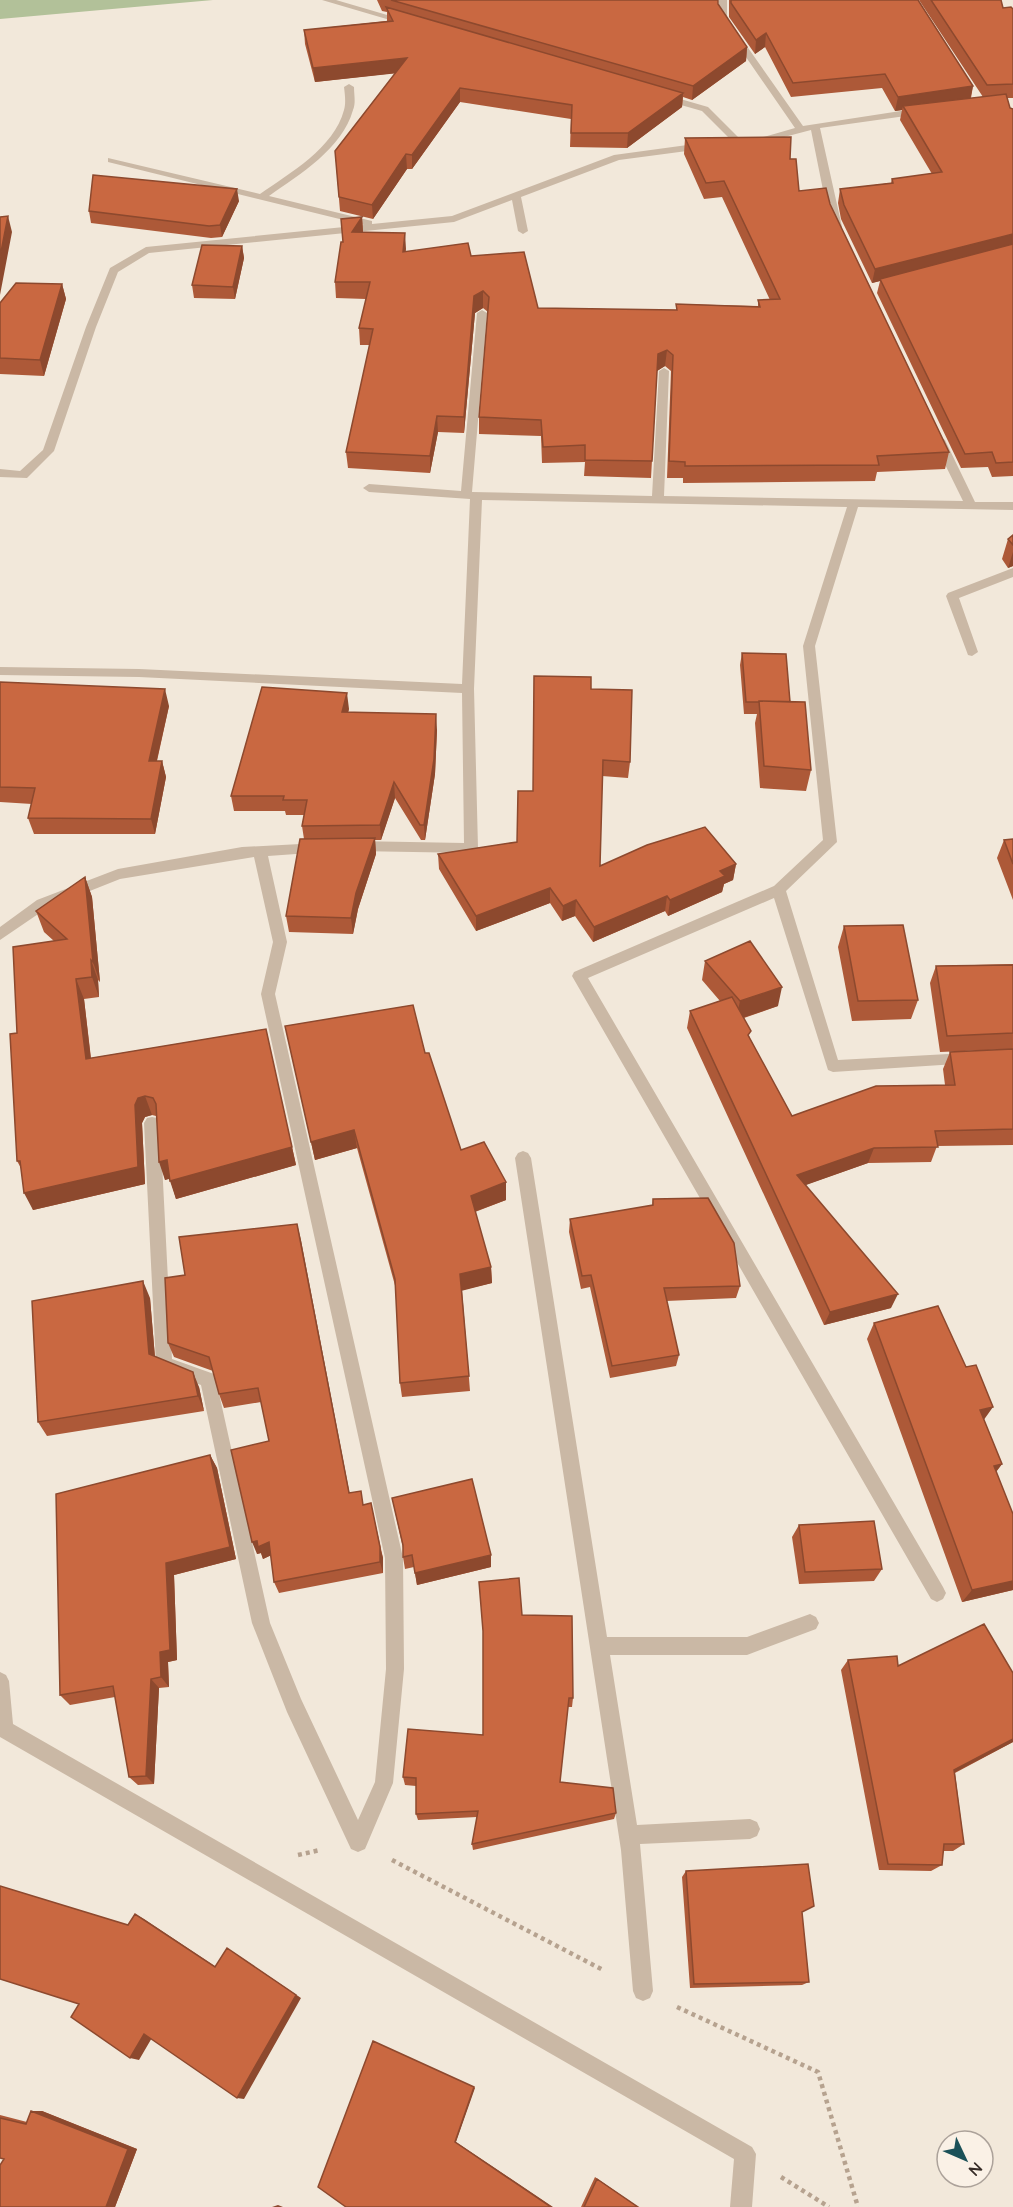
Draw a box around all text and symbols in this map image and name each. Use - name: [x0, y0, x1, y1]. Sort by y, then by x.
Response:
- north arrow: [935, 2129, 995, 2189]
- text: N: [965, 2158, 987, 2181]

